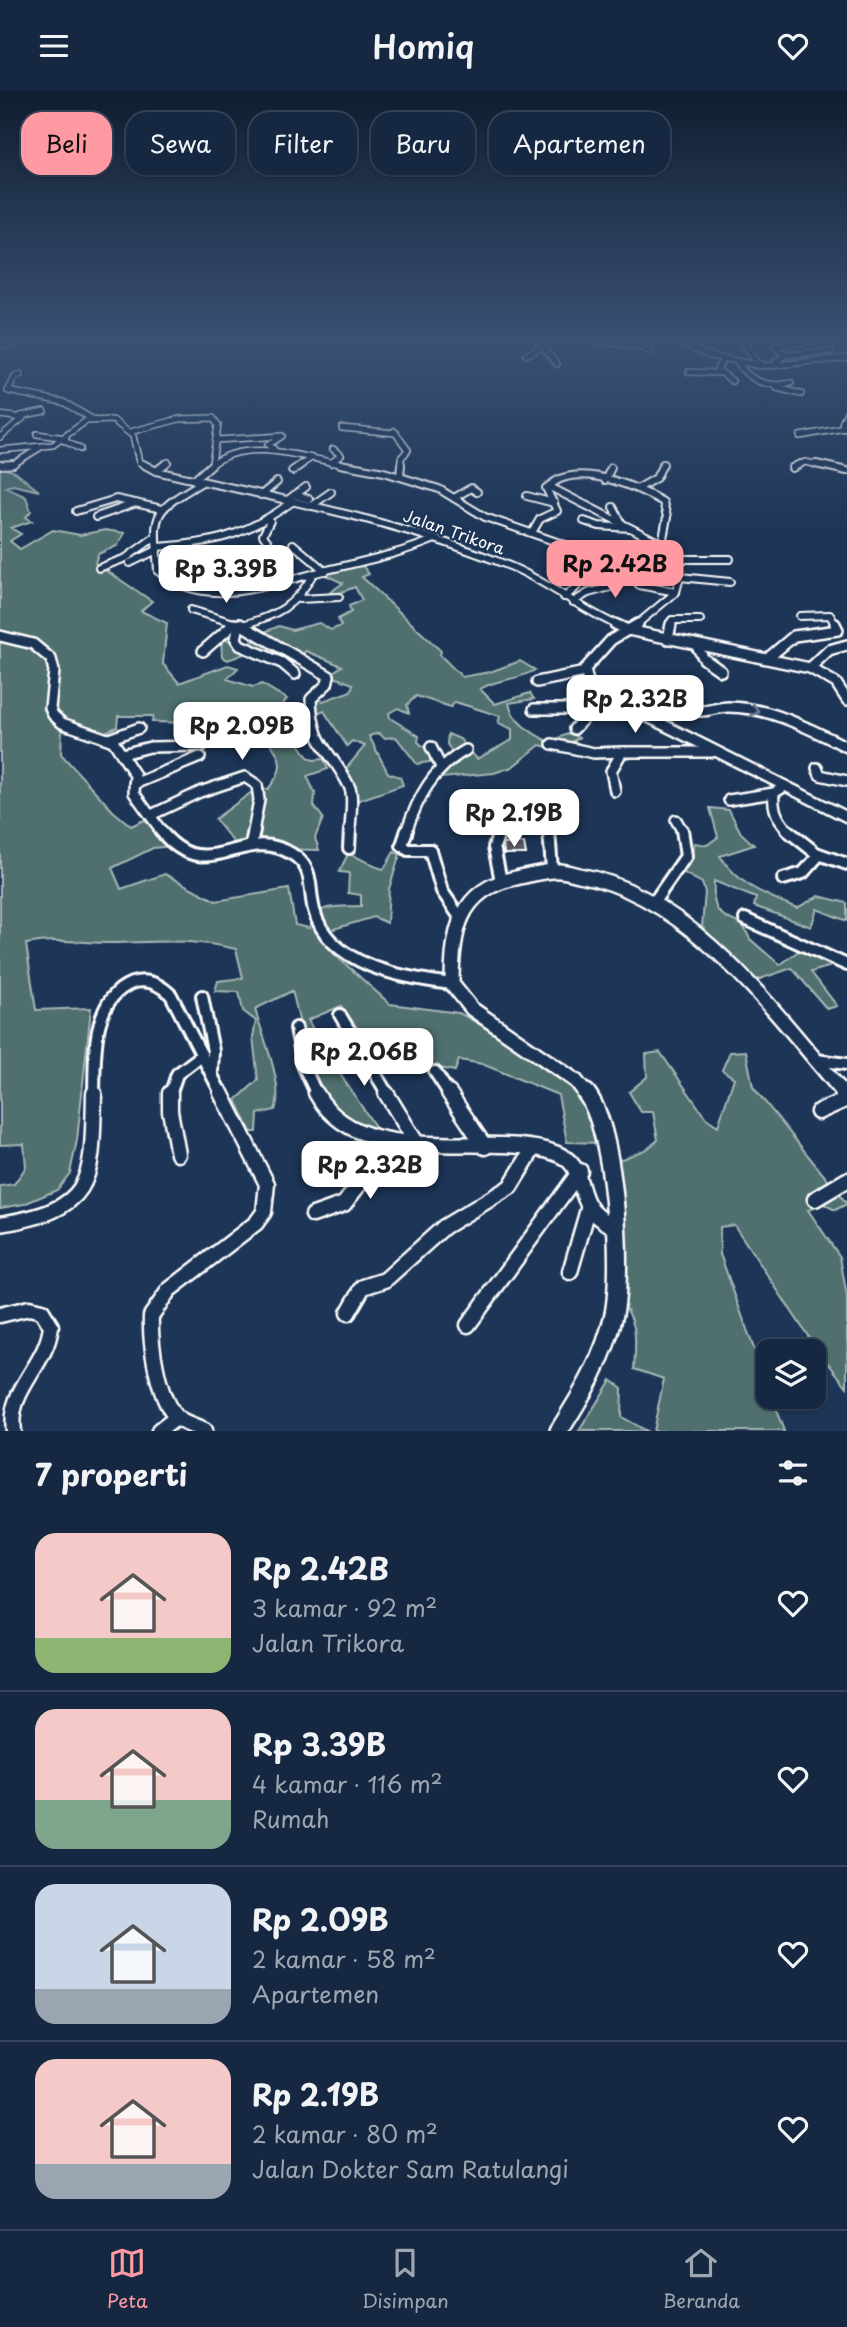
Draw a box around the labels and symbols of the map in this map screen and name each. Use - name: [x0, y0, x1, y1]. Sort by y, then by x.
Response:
- street label: Jalan Trikora: [400, 502, 508, 560]
- pin: Rp 2.42B: [543, 540, 687, 600]
- pin: Rp 3.39B: [154, 545, 298, 605]
- pin: Rp 2.32B: [563, 675, 707, 735]
- pin: Rp 2.09B: [170, 703, 314, 762]
- one-way arrow: [749, 703, 761, 718]
- pin: Rp 2.19B: [442, 789, 586, 849]
- pin: Rp 2.06B: [292, 1028, 436, 1088]
- pin: Rp 2.32B: [298, 1141, 442, 1201]

